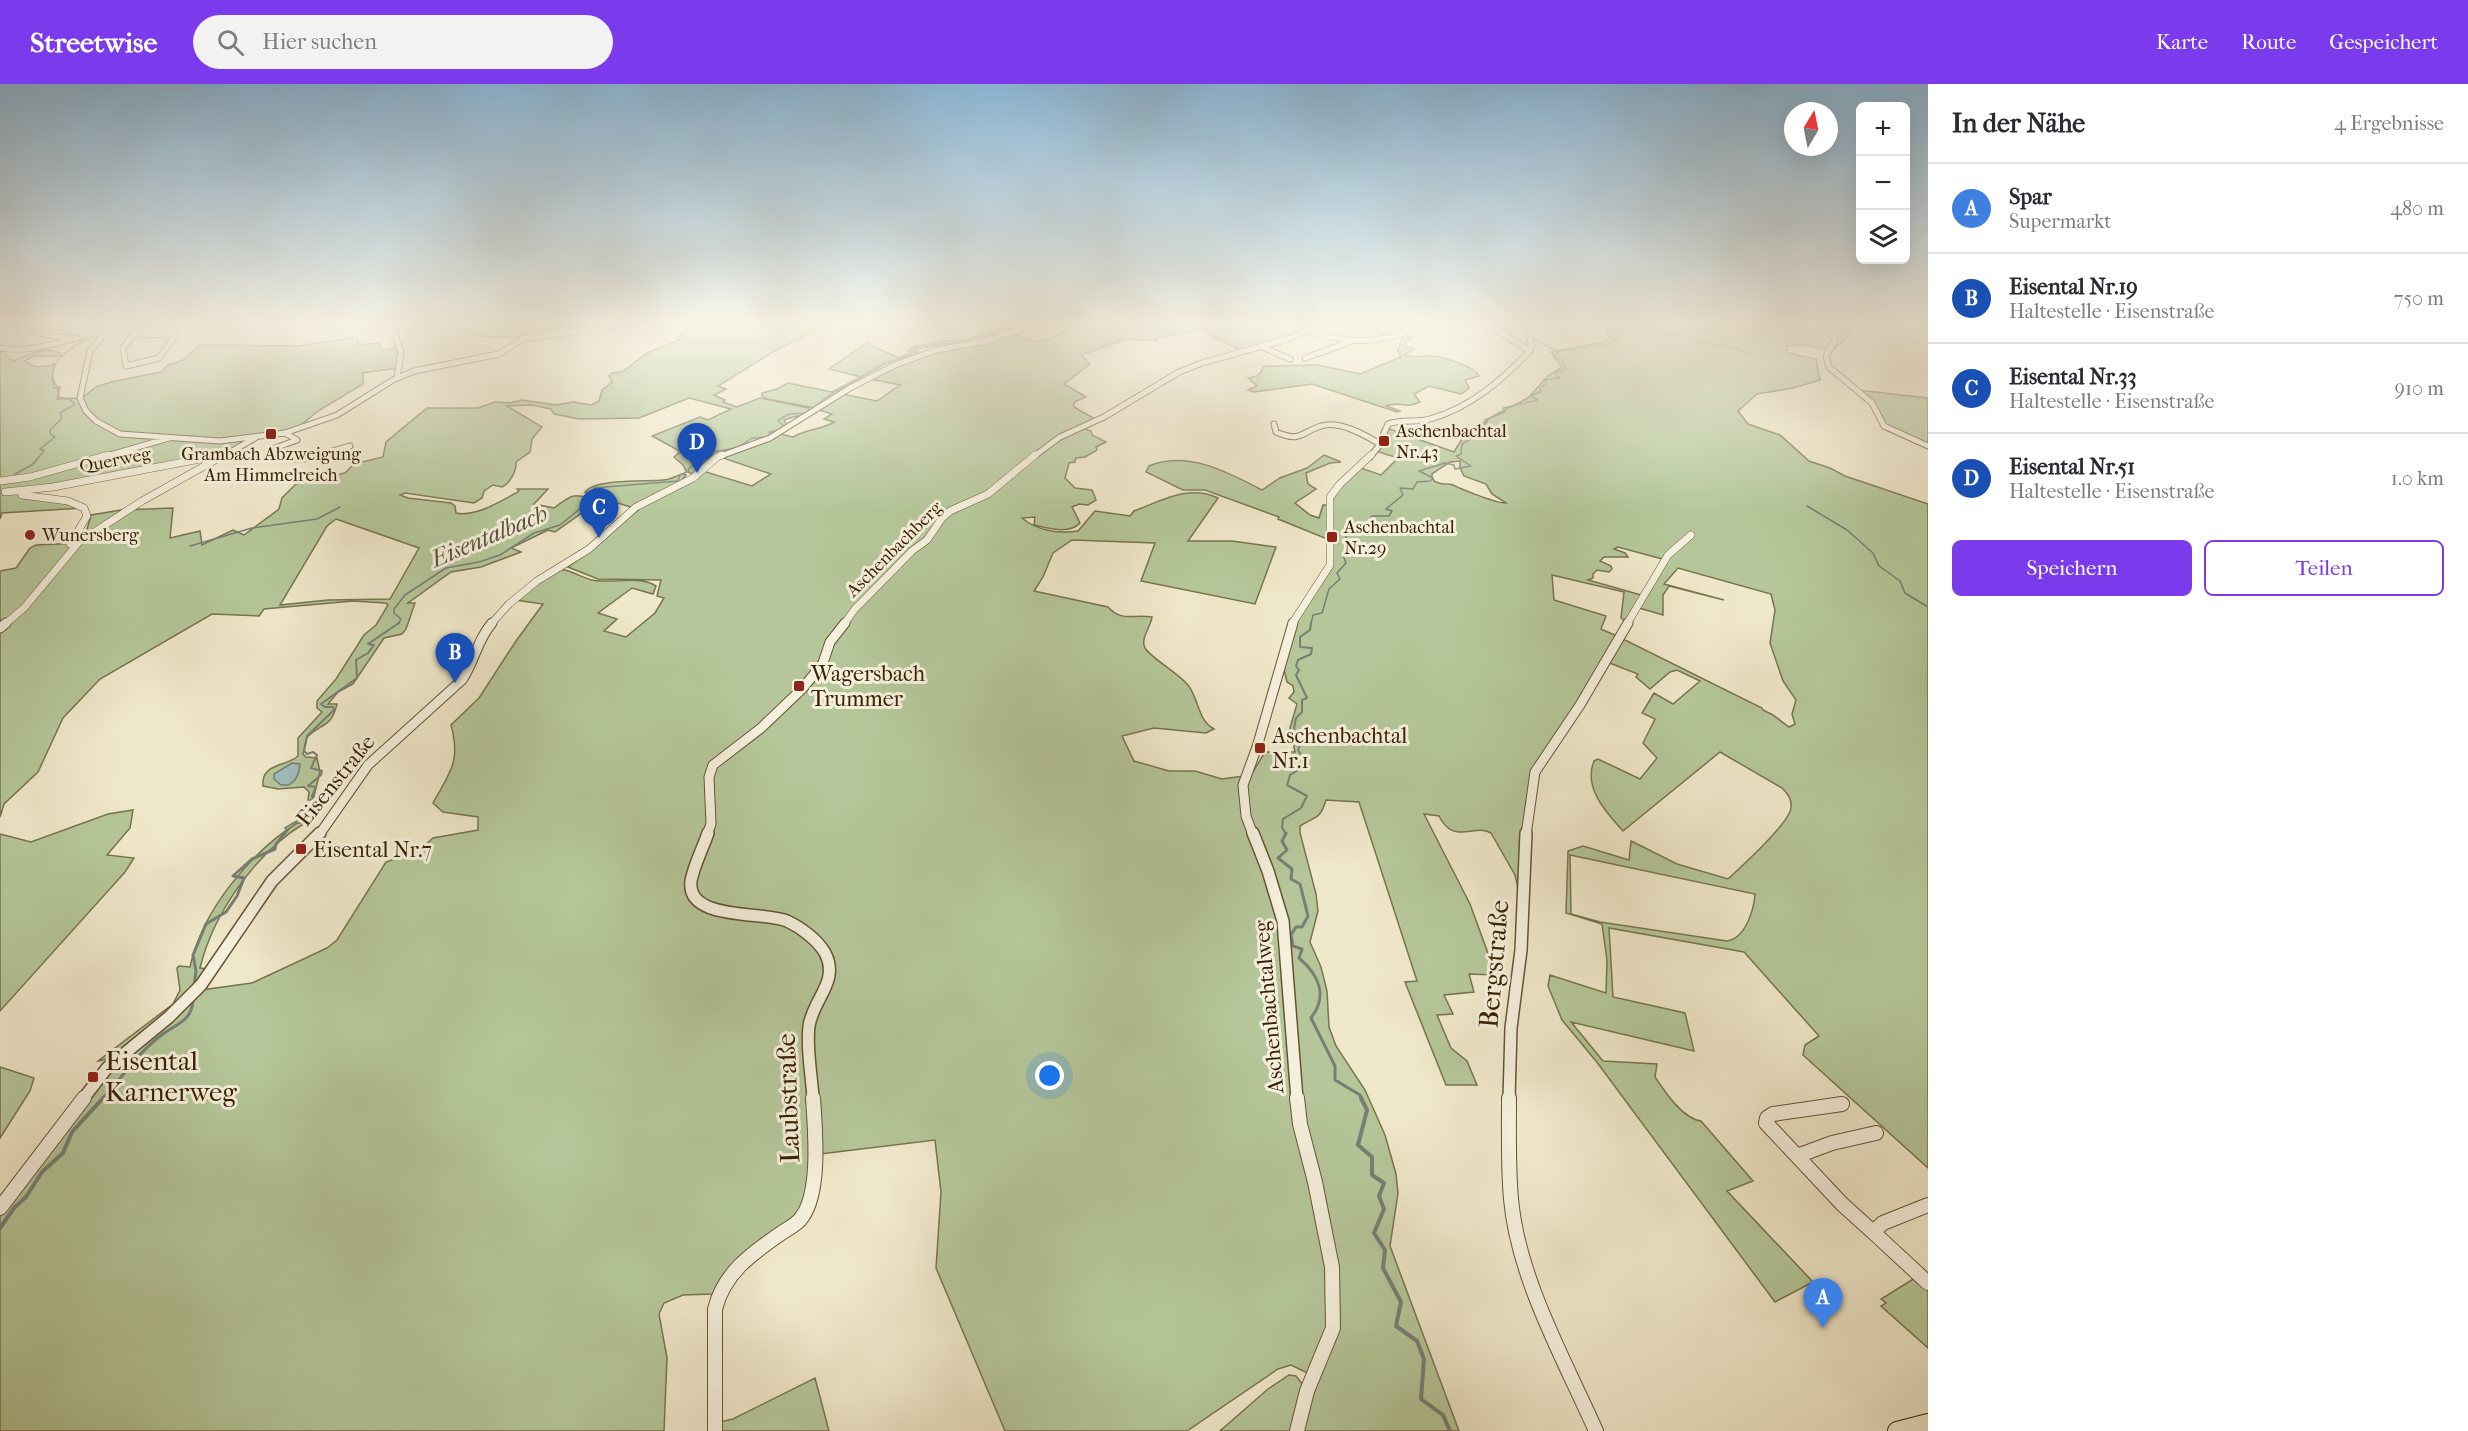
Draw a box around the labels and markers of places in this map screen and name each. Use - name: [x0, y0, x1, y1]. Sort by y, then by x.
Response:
- place label: Aschenbachtal Nr.43: [1395, 421, 1507, 463]
- pin: D: [678, 424, 716, 473]
- marker: Grambach Abzweigung Am Himmelreich: [264, 427, 278, 441]
- marker: Aschenbachtal Nr.43: [1377, 434, 1391, 448]
- place label: Grambach Abzweigung Am Himmelreich: [181, 444, 361, 486]
- pin: C: [580, 488, 618, 538]
- place label: Aschenbachtal Nr.29: [1343, 517, 1455, 559]
- place label: Wunersberg: [41, 525, 139, 546]
- marker: Wunersberg: [23, 528, 37, 542]
- marker: Aschenbachtal Nr.29: [1325, 530, 1339, 544]
- pin: B: [436, 634, 474, 683]
- place label: Wagersbach Trummer: [810, 661, 926, 712]
- marker: Wagersbach Trummer: [792, 679, 806, 693]
- place label: Aschenbachtal Nr.1: [1271, 723, 1407, 774]
- marker: Aschenbachtal Nr.1: [1253, 741, 1267, 755]
- place label: Eisental Nr.7: [313, 837, 432, 863]
- marker: Eisental Nr.7: [294, 842, 308, 856]
- place label: Eisental Karnerweg: [105, 1045, 237, 1108]
- marker: Eisental Karnerweg: [86, 1070, 100, 1084]
- pin: A: [1804, 1278, 1842, 1328]

